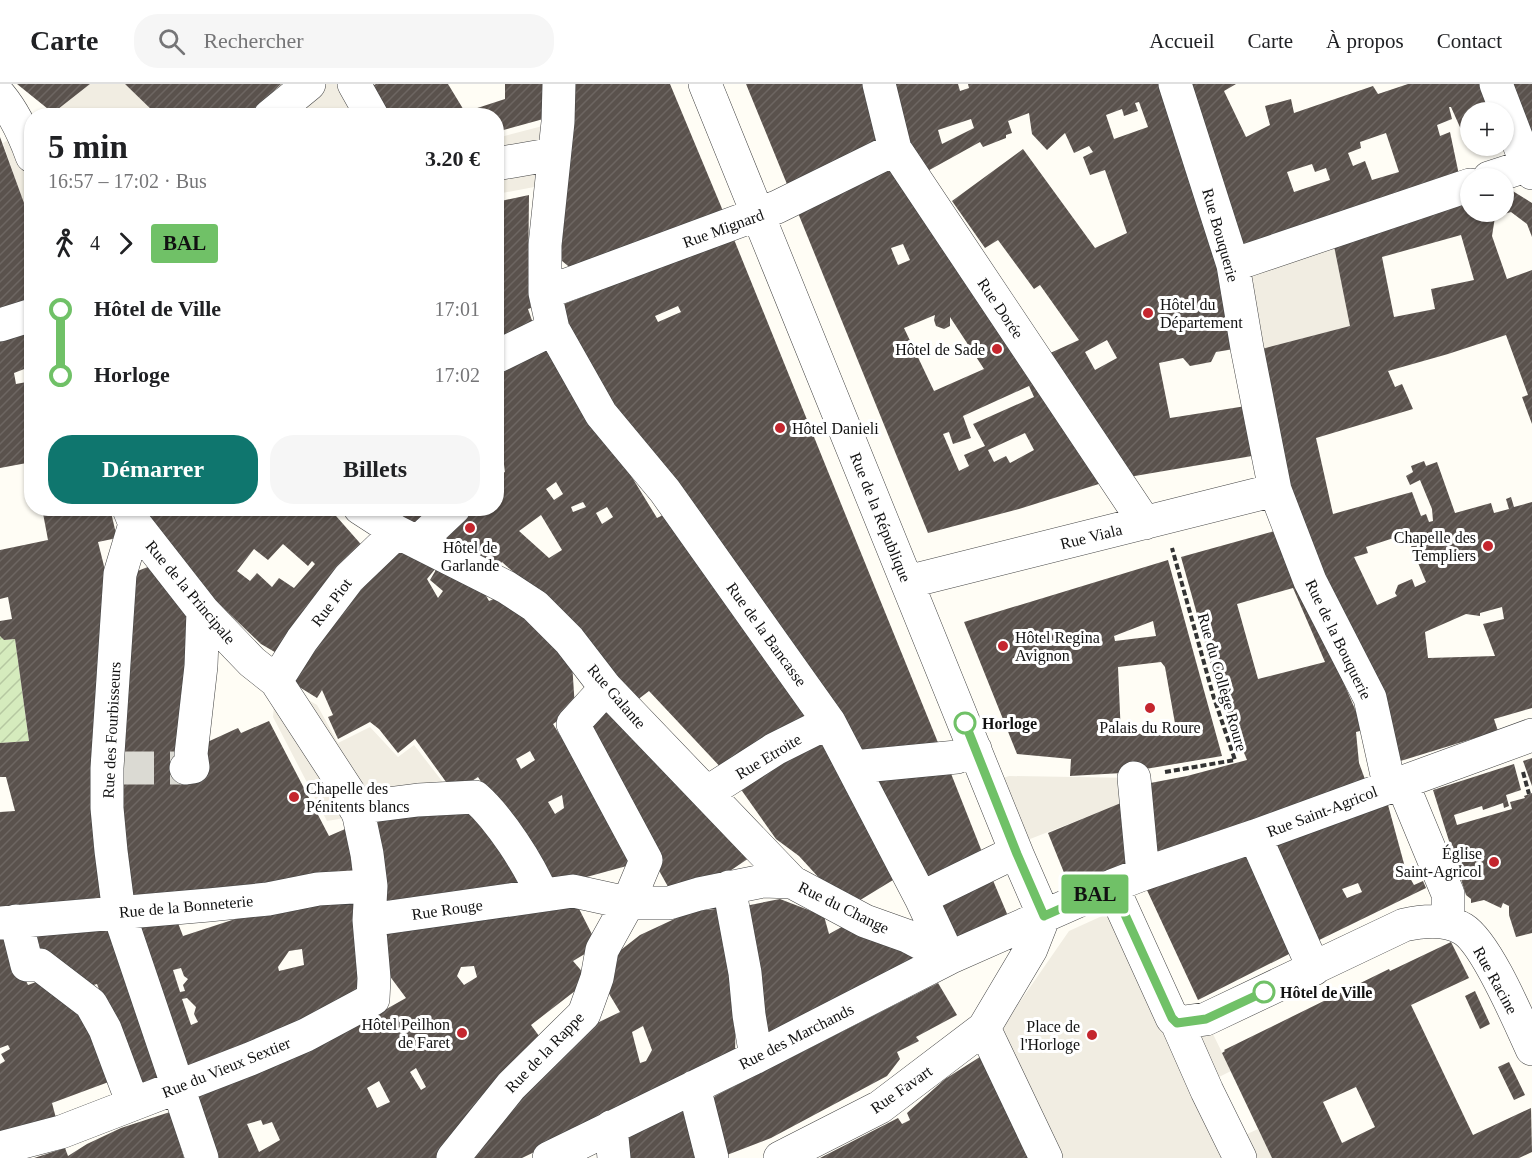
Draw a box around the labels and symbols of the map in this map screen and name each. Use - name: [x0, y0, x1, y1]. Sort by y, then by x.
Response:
- street label: Rue Bouquerie: [1198, 186, 1242, 284]
- street label: Rue Mignard: [680, 206, 766, 252]
- street label: Rue Dorée: [974, 275, 1027, 342]
- place label: Hôtel du Département: [1160, 296, 1243, 332]
- marker: Hôtel du Département: [1141, 306, 1155, 320]
- place label: Hôtel de Sade: [895, 341, 985, 358]
- marker: Hôtel de Sade: [990, 342, 1004, 356]
- place label: Hôtel Danieli: [792, 420, 879, 437]
- marker: Hôtel Danieli: [773, 421, 787, 435]
- street label: Rue de la République: [846, 450, 914, 585]
- marker: Hôtel de Garlande: [463, 521, 477, 535]
- street label: Rue Viala: [1058, 521, 1124, 552]
- place label: Chapelle des Templiers: [1394, 529, 1476, 565]
- street label: Rue de la Principale: [142, 537, 239, 648]
- place label: Hôtel de Garlande: [441, 539, 499, 574]
- marker: Chapelle des Templiers: [1481, 539, 1495, 553]
- street label: Rue Piot: [308, 575, 355, 630]
- street label: Rue de la Bouquerie: [1301, 577, 1375, 702]
- street label: Rue de la Bancasse: [723, 579, 810, 689]
- street label: Rue du Collège Roure: [1194, 611, 1250, 753]
- place label: Hôtel Regina Avignon: [1015, 629, 1100, 665]
- marker: Hôtel Regina Avignon: [996, 639, 1010, 653]
- street label: Rue des Fourbisseurs: [99, 661, 124, 799]
- street label: Rue Galante: [584, 661, 649, 732]
- marker: Palais du Roure: [1143, 701, 1157, 715]
- marker: Horloge: [954, 712, 976, 734]
- place label: Horloge: [982, 715, 1037, 733]
- place label: Palais du Roure: [1099, 719, 1201, 736]
- street label: Rue Etroite: [732, 730, 804, 783]
- place label: Chapelle des Pénitents blancs: [306, 780, 410, 815]
- street label: Rue Saint-Agricol: [1265, 782, 1381, 841]
- marker: Chapelle des Pénitents blancs: [287, 790, 301, 804]
- place label: Église Saint-Agricol: [1395, 844, 1483, 881]
- marker: Église Saint-Agricol: [1487, 855, 1501, 869]
- line badge: BAL: [1060, 874, 1130, 914]
- street label: Rue du Change: [795, 878, 892, 938]
- street label: Rue de la Bonneterie: [118, 892, 254, 921]
- street label: Rue Rouge: [410, 896, 484, 924]
- street label: Rue Racine: [1470, 944, 1521, 1017]
- marker: Hôtel de Ville: [1253, 981, 1275, 1003]
- place label: Hôtel de Ville: [1280, 984, 1372, 1001]
- street label: Rue des Marchands: [736, 1000, 856, 1073]
- street label: Rue de la Rappe: [502, 1009, 588, 1097]
- place label: Hôtel Peilhon de Faret: [362, 1016, 451, 1051]
- place label: Place de l'Horloge: [1020, 1018, 1080, 1054]
- marker: Hôtel Peilhon de Faret: [455, 1026, 469, 1040]
- marker: Place de l'Horloge: [1085, 1028, 1099, 1042]
- street label: Rue du Vieux Sextier: [160, 1034, 293, 1101]
- street label: Rue Favart: [867, 1062, 936, 1117]

